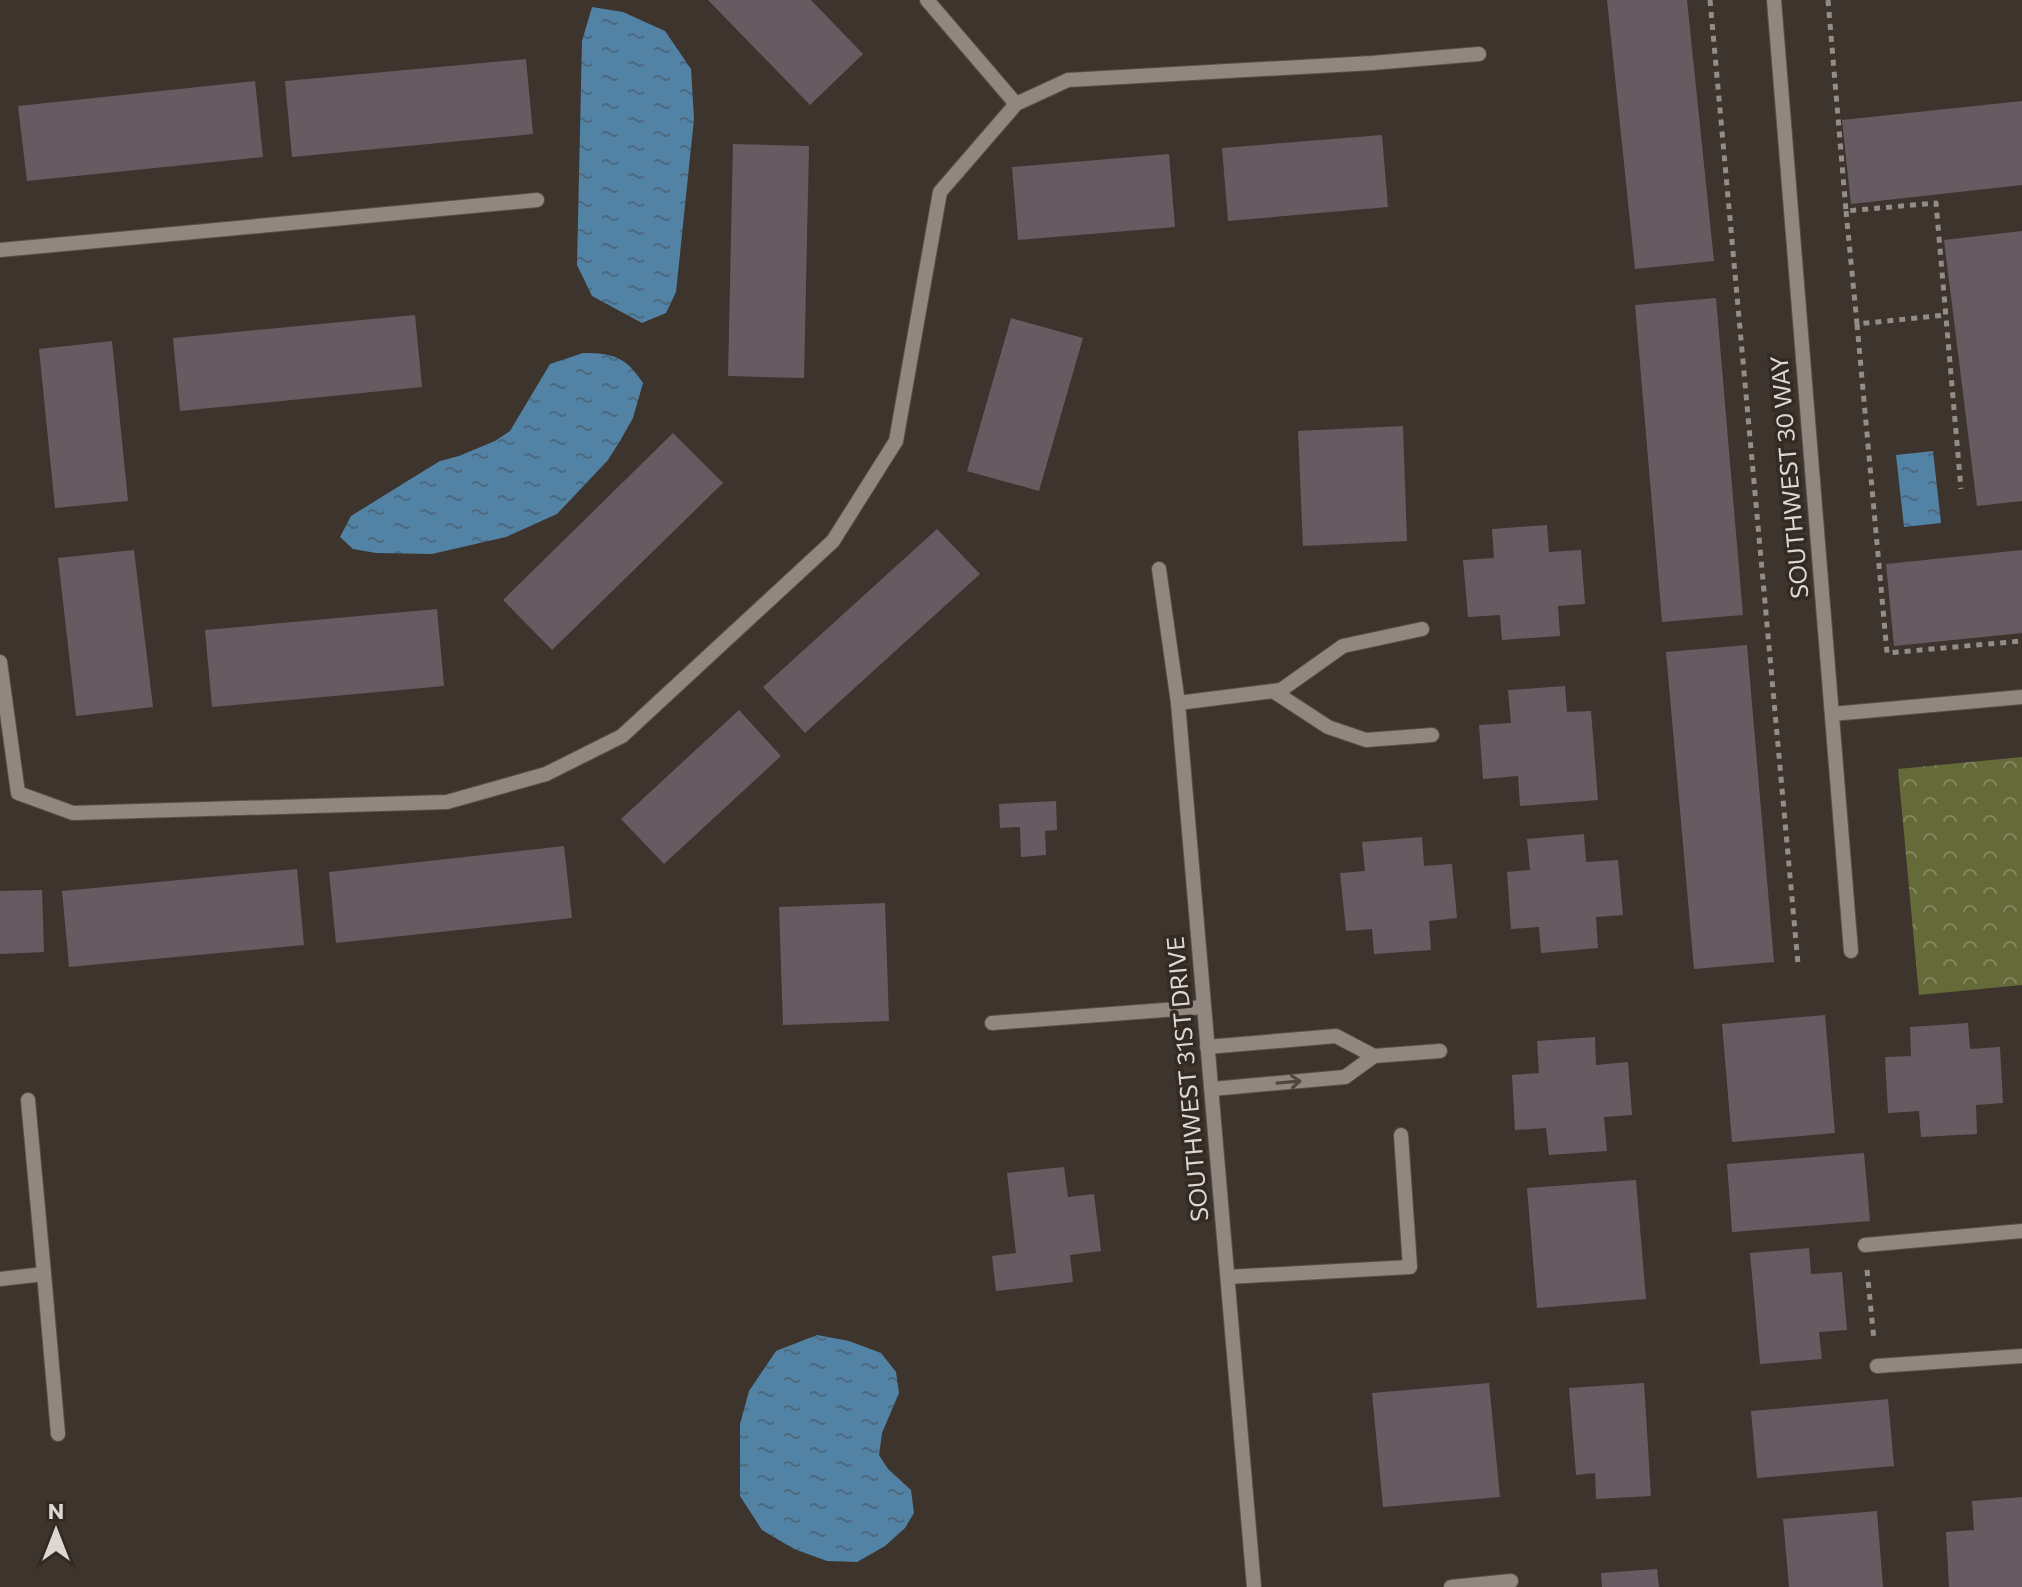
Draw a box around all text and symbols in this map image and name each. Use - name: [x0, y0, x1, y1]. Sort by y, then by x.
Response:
- street label: SOUTHWEST 30 WAY: [1763, 354, 1814, 600]
- street label: SOUTHWEST 31ST DRIVE: [1160, 935, 1213, 1223]
- one-way arrow: [1275, 1074, 1302, 1089]
- north arrow: [16, 1491, 96, 1571]
- text: N: [48, 1497, 64, 1524]

